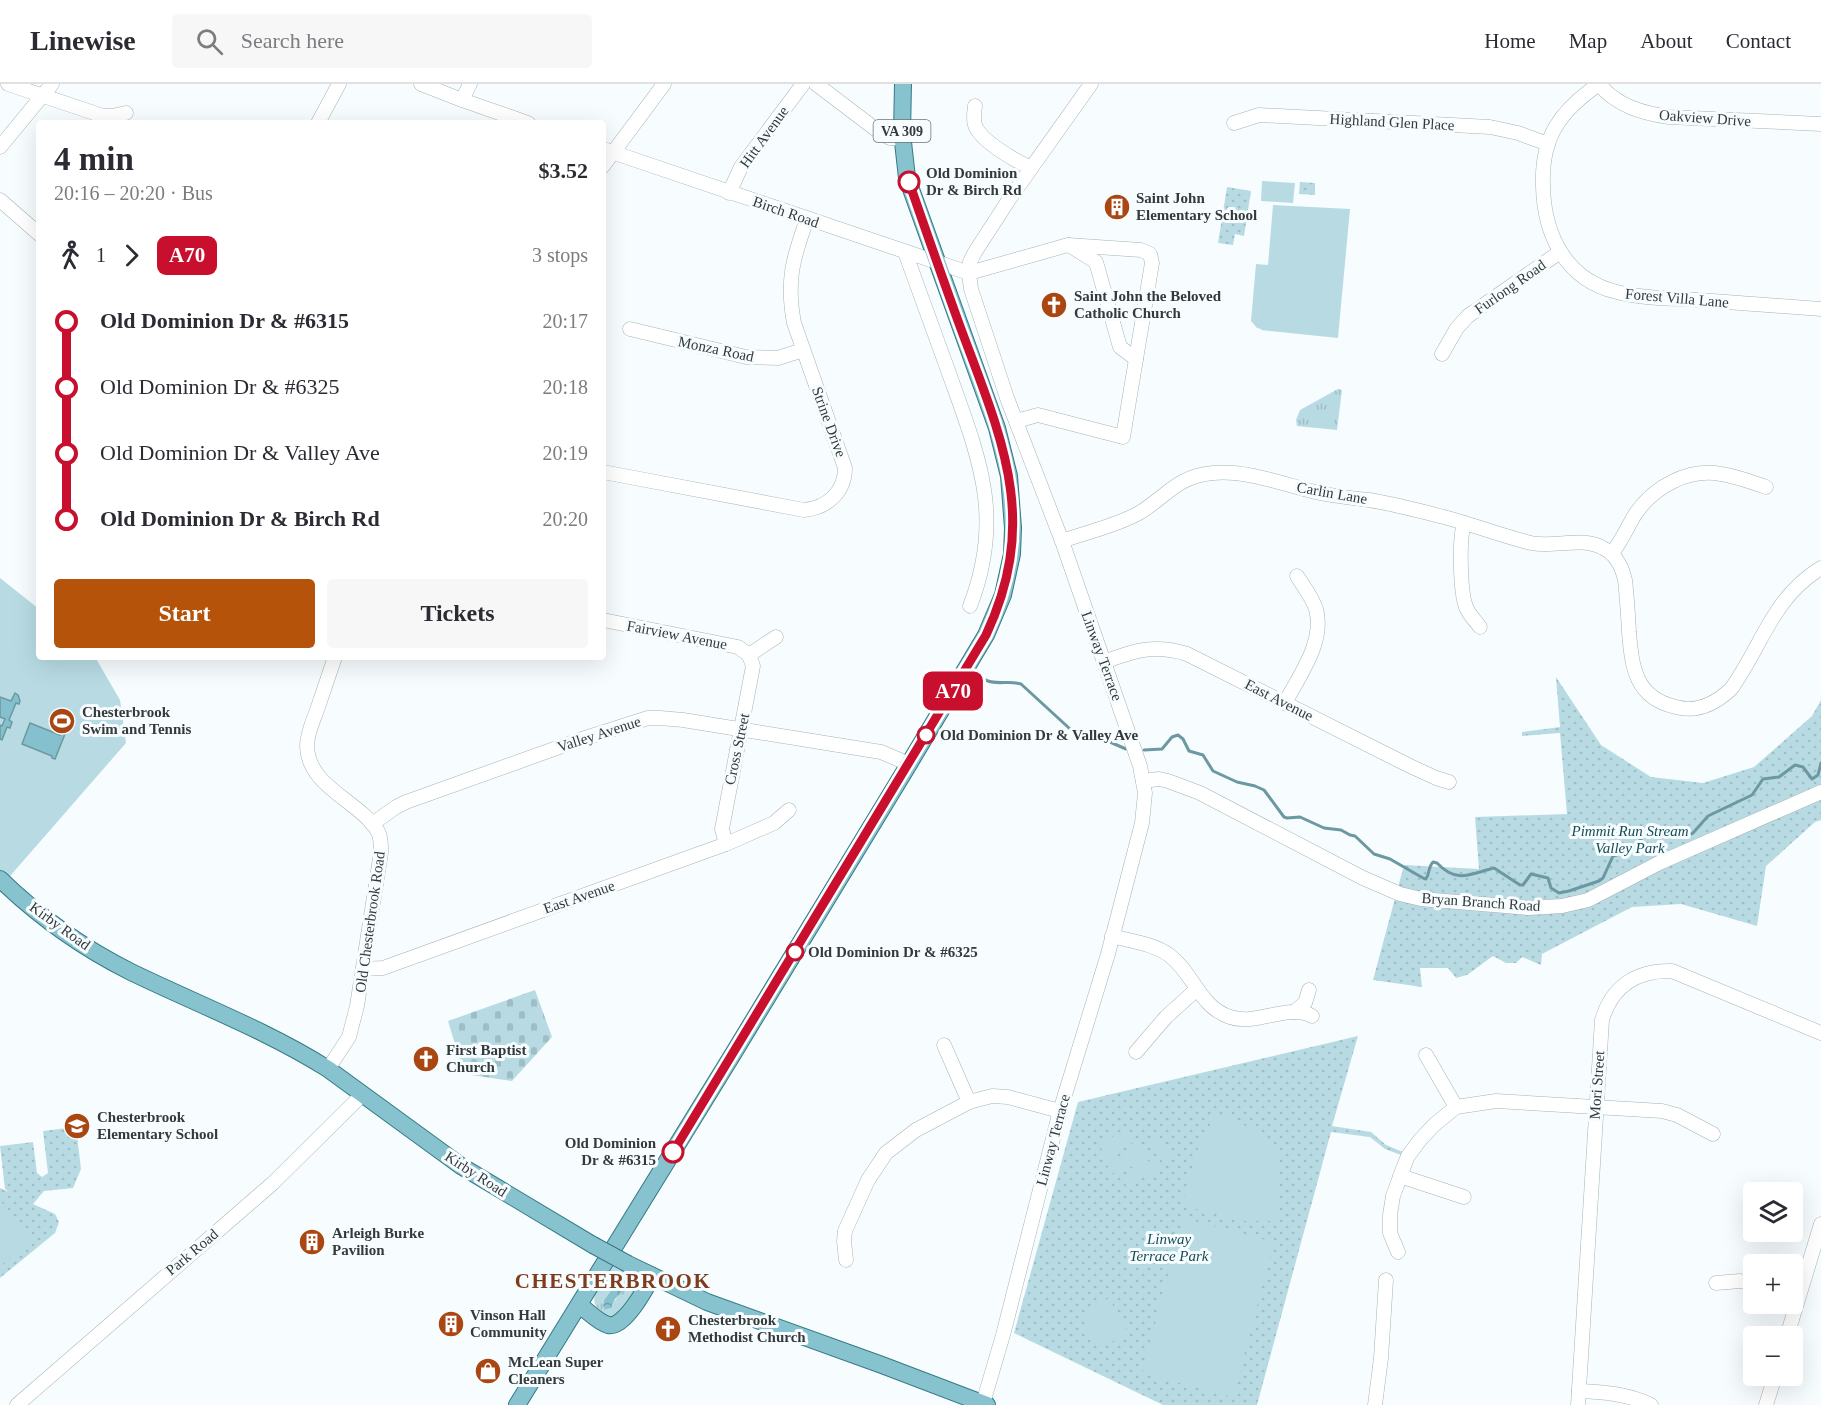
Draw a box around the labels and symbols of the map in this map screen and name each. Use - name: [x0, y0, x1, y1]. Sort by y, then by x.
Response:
- street label: Hitt Avenue: [736, 103, 792, 171]
- street label: Oakview Drive: [1659, 107, 1752, 129]
- street label: Highland Glen Place: [1329, 111, 1455, 133]
- road number: VA 309: [874, 120, 930, 142]
- place label: Old Dominion Dr & Birch Rd: [926, 165, 1022, 198]
- marker: Old Dominion Dr & Birch Rd: [898, 171, 920, 193]
- place label: Saint John Elementary School: [1136, 190, 1257, 223]
- building icon: Saint John Elementary School: [1102, 192, 1132, 222]
- street label: Birch Road: [751, 193, 822, 231]
- street label: Furlong Road: [1471, 256, 1549, 317]
- street label: Forest Villa Lane: [1625, 286, 1730, 311]
- place label: Saint John the Beloved Catholic Church: [1074, 288, 1222, 321]
- church icon: Saint John the Beloved Catholic Church: [1039, 290, 1069, 320]
- street label: Monza Road: [677, 333, 756, 365]
- street label: Strine Drive: [809, 385, 849, 460]
- street label: Carlin Lane: [1296, 479, 1369, 507]
- street label: Linway Terrace: [1078, 609, 1126, 703]
- street label: Fairview Avenue: [626, 617, 729, 653]
- line badge: A70: [918, 672, 988, 710]
- street label: East Avenue: [1242, 676, 1316, 724]
- place label: Chesterbrook Swim and Tennis: [82, 704, 191, 737]
- sports icon: Chesterbrook Swim and Tennis: [47, 706, 77, 736]
- street label: Cross Street: [722, 711, 753, 786]
- street label: Valley Avenue: [555, 713, 643, 755]
- marker: Old Dominion Dr & Valley Ave: [917, 726, 935, 744]
- place label: Old Dominion Dr & Valley Ave: [940, 727, 1139, 743]
- park label: Pimmit Run Stream Valley Park: [1571, 823, 1689, 856]
- street label: Old Chesterbrook Road: [352, 850, 388, 994]
- street label: East Avenue: [541, 877, 617, 917]
- street label: Bryan Branch Road: [1421, 890, 1541, 914]
- street label: Kirby Road: [27, 899, 94, 953]
- marker: Old Dominion Dr & #6325: [786, 943, 804, 961]
- place label: Old Dominion Dr & #6325: [808, 944, 978, 960]
- place label: First Baptist Church: [446, 1042, 526, 1075]
- church icon: First Baptist Church: [411, 1044, 441, 1074]
- street label: Mori Street: [1587, 1049, 1607, 1120]
- street label: Linway Terrace: [1033, 1092, 1073, 1187]
- place label: Chesterbrook Elementary School: [97, 1109, 218, 1142]
- school or university icon: Chesterbrook Elementary School: [62, 1111, 92, 1141]
- place label: Old Dominion Dr & #6315: [565, 1135, 657, 1168]
- marker: Old Dominion Dr & #6315: [662, 1141, 684, 1163]
- street label: Kirby Road: [442, 1148, 510, 1200]
- street label: Park Road: [163, 1225, 222, 1278]
- place label: Arleigh Burke Pavilion: [332, 1225, 424, 1258]
- building icon: Arleigh Burke Pavilion: [297, 1227, 327, 1257]
- park label: Linway Terrace Park: [1129, 1231, 1209, 1264]
- district label: CHESTERBROOK: [515, 1269, 711, 1293]
- place label: Vinson Hall Community: [470, 1307, 547, 1340]
- building icon: Vinson Hall Community: [436, 1309, 466, 1339]
- place label: Chesterbrook Methodist Church: [688, 1312, 806, 1345]
- church icon: Chesterbrook Methodist Church: [653, 1314, 683, 1344]
- place label: McLean Super Cleaners: [508, 1354, 604, 1387]
- shop icon: McLean Super Cleaners: [473, 1356, 503, 1386]

